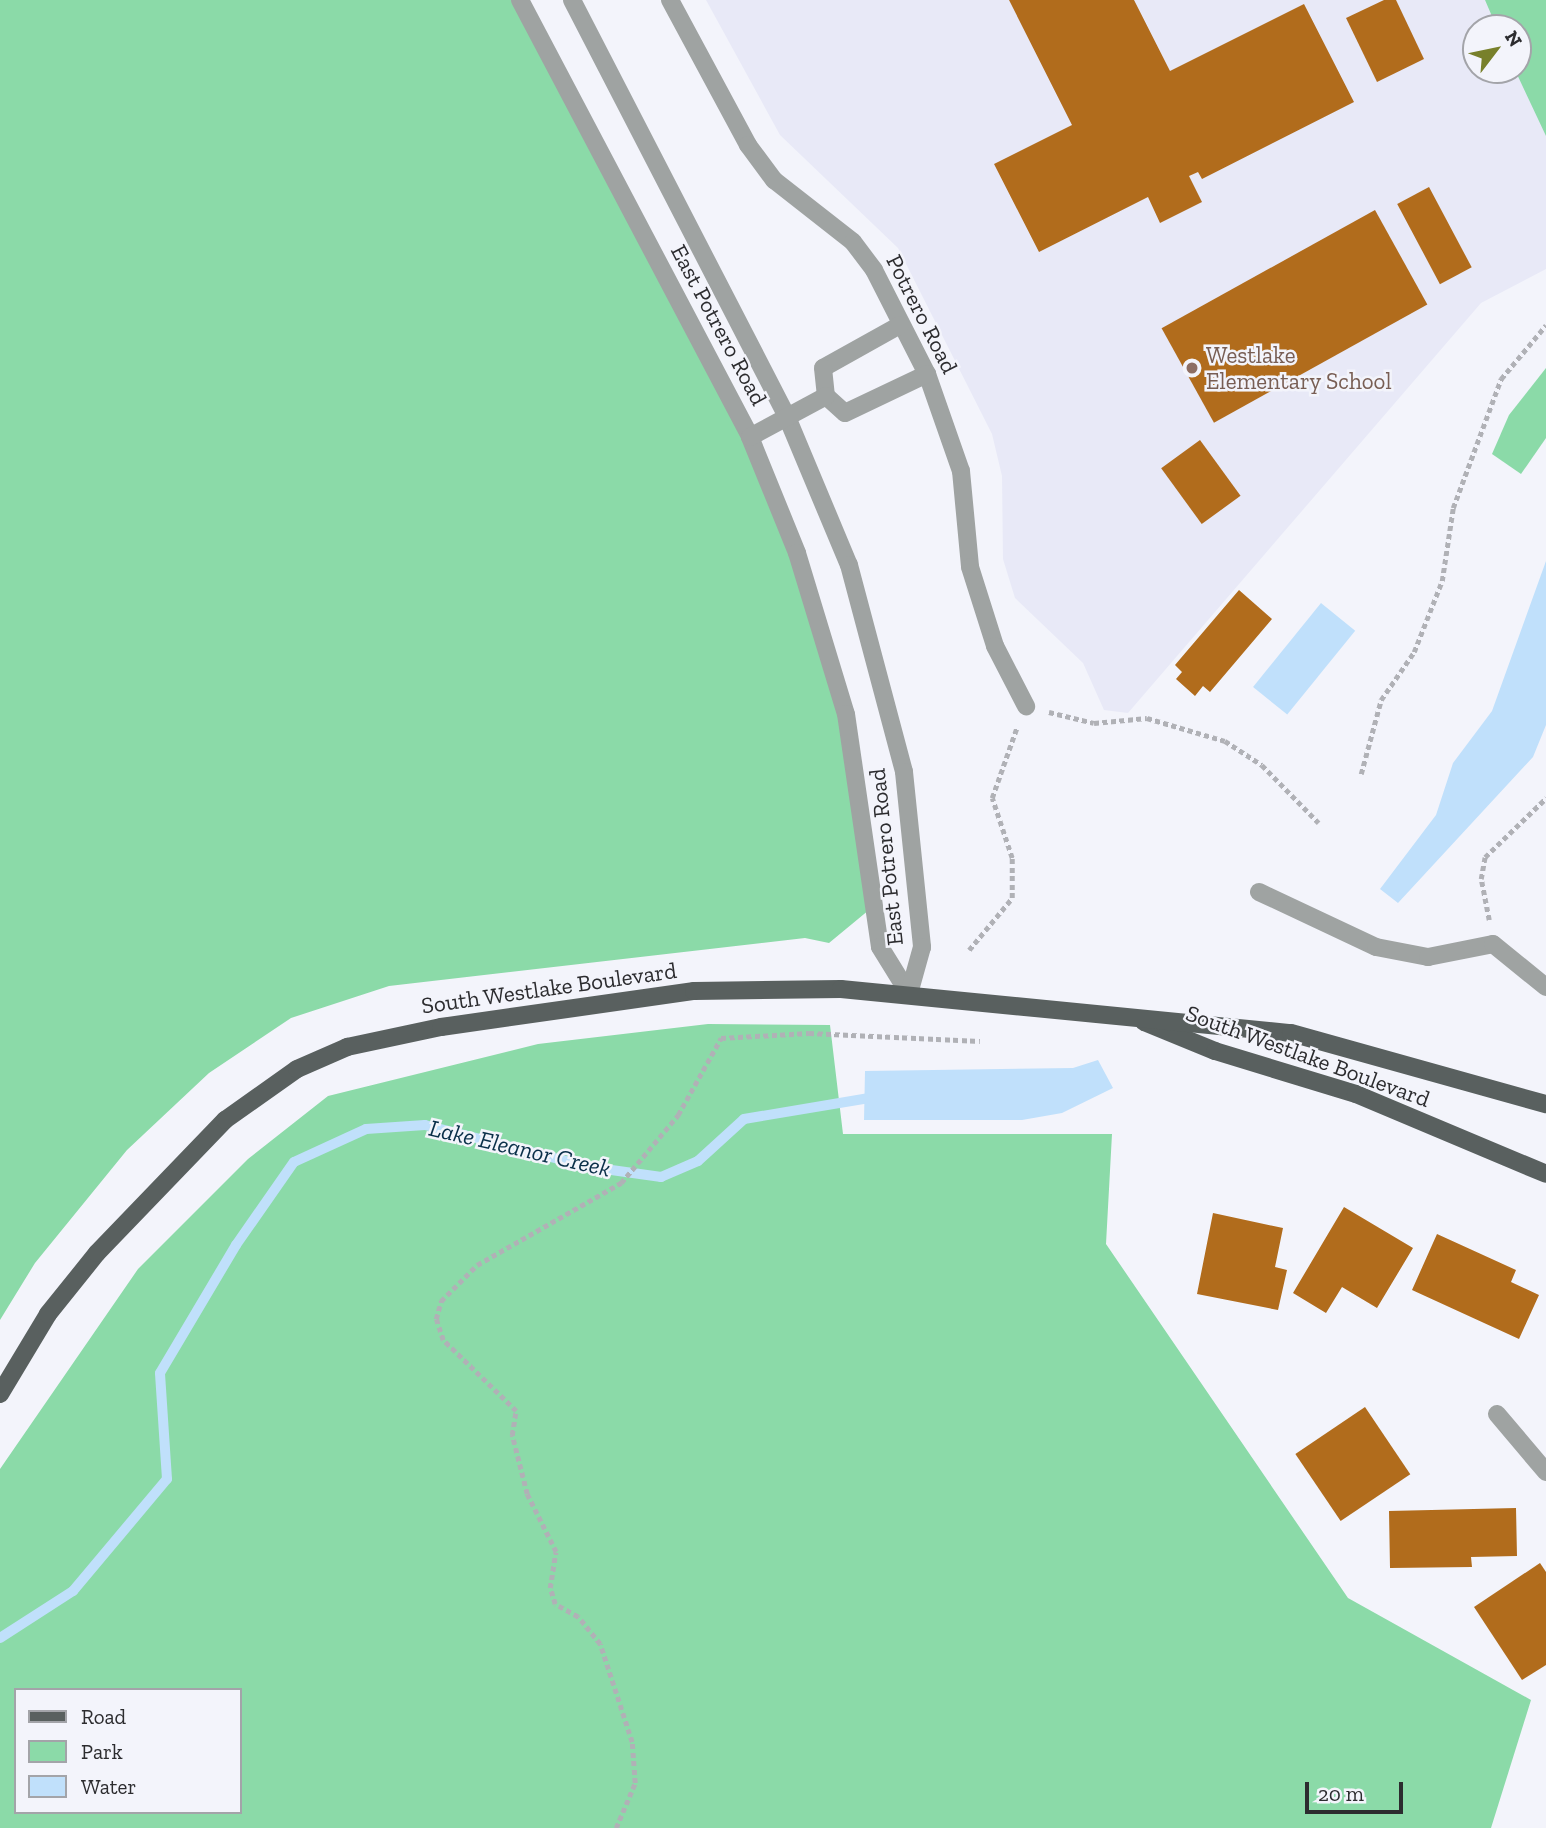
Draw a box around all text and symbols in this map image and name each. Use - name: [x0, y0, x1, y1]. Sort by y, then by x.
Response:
- north arrow: [1462, 14, 1532, 84]
- text: N: [1500, 26, 1527, 51]
- street label: East Potrero Road: [665, 240, 773, 410]
- street label: Potrero Road: [880, 250, 964, 378]
- place label: Westlake Elementary School: [1206, 341, 1392, 395]
- marker: Westlake Elementary School: [1184, 360, 1200, 376]
- street label: East Potrero Road: [863, 767, 909, 947]
- street label: South Westlake Boulevard: [419, 956, 679, 1020]
- street label: South Westlake Boulevard: [1182, 999, 1434, 1113]
- water label: Lake Eleanor Creek: [426, 1113, 614, 1183]
- legend: [14, 1688, 242, 1814]
- text: Road: [81, 1704, 126, 1729]
- text: Park: [81, 1739, 123, 1764]
- scale bar: [1308, 1769, 1406, 1813]
- text: Water: [81, 1774, 136, 1799]
- text: 20 m: [1318, 1781, 1364, 1806]

